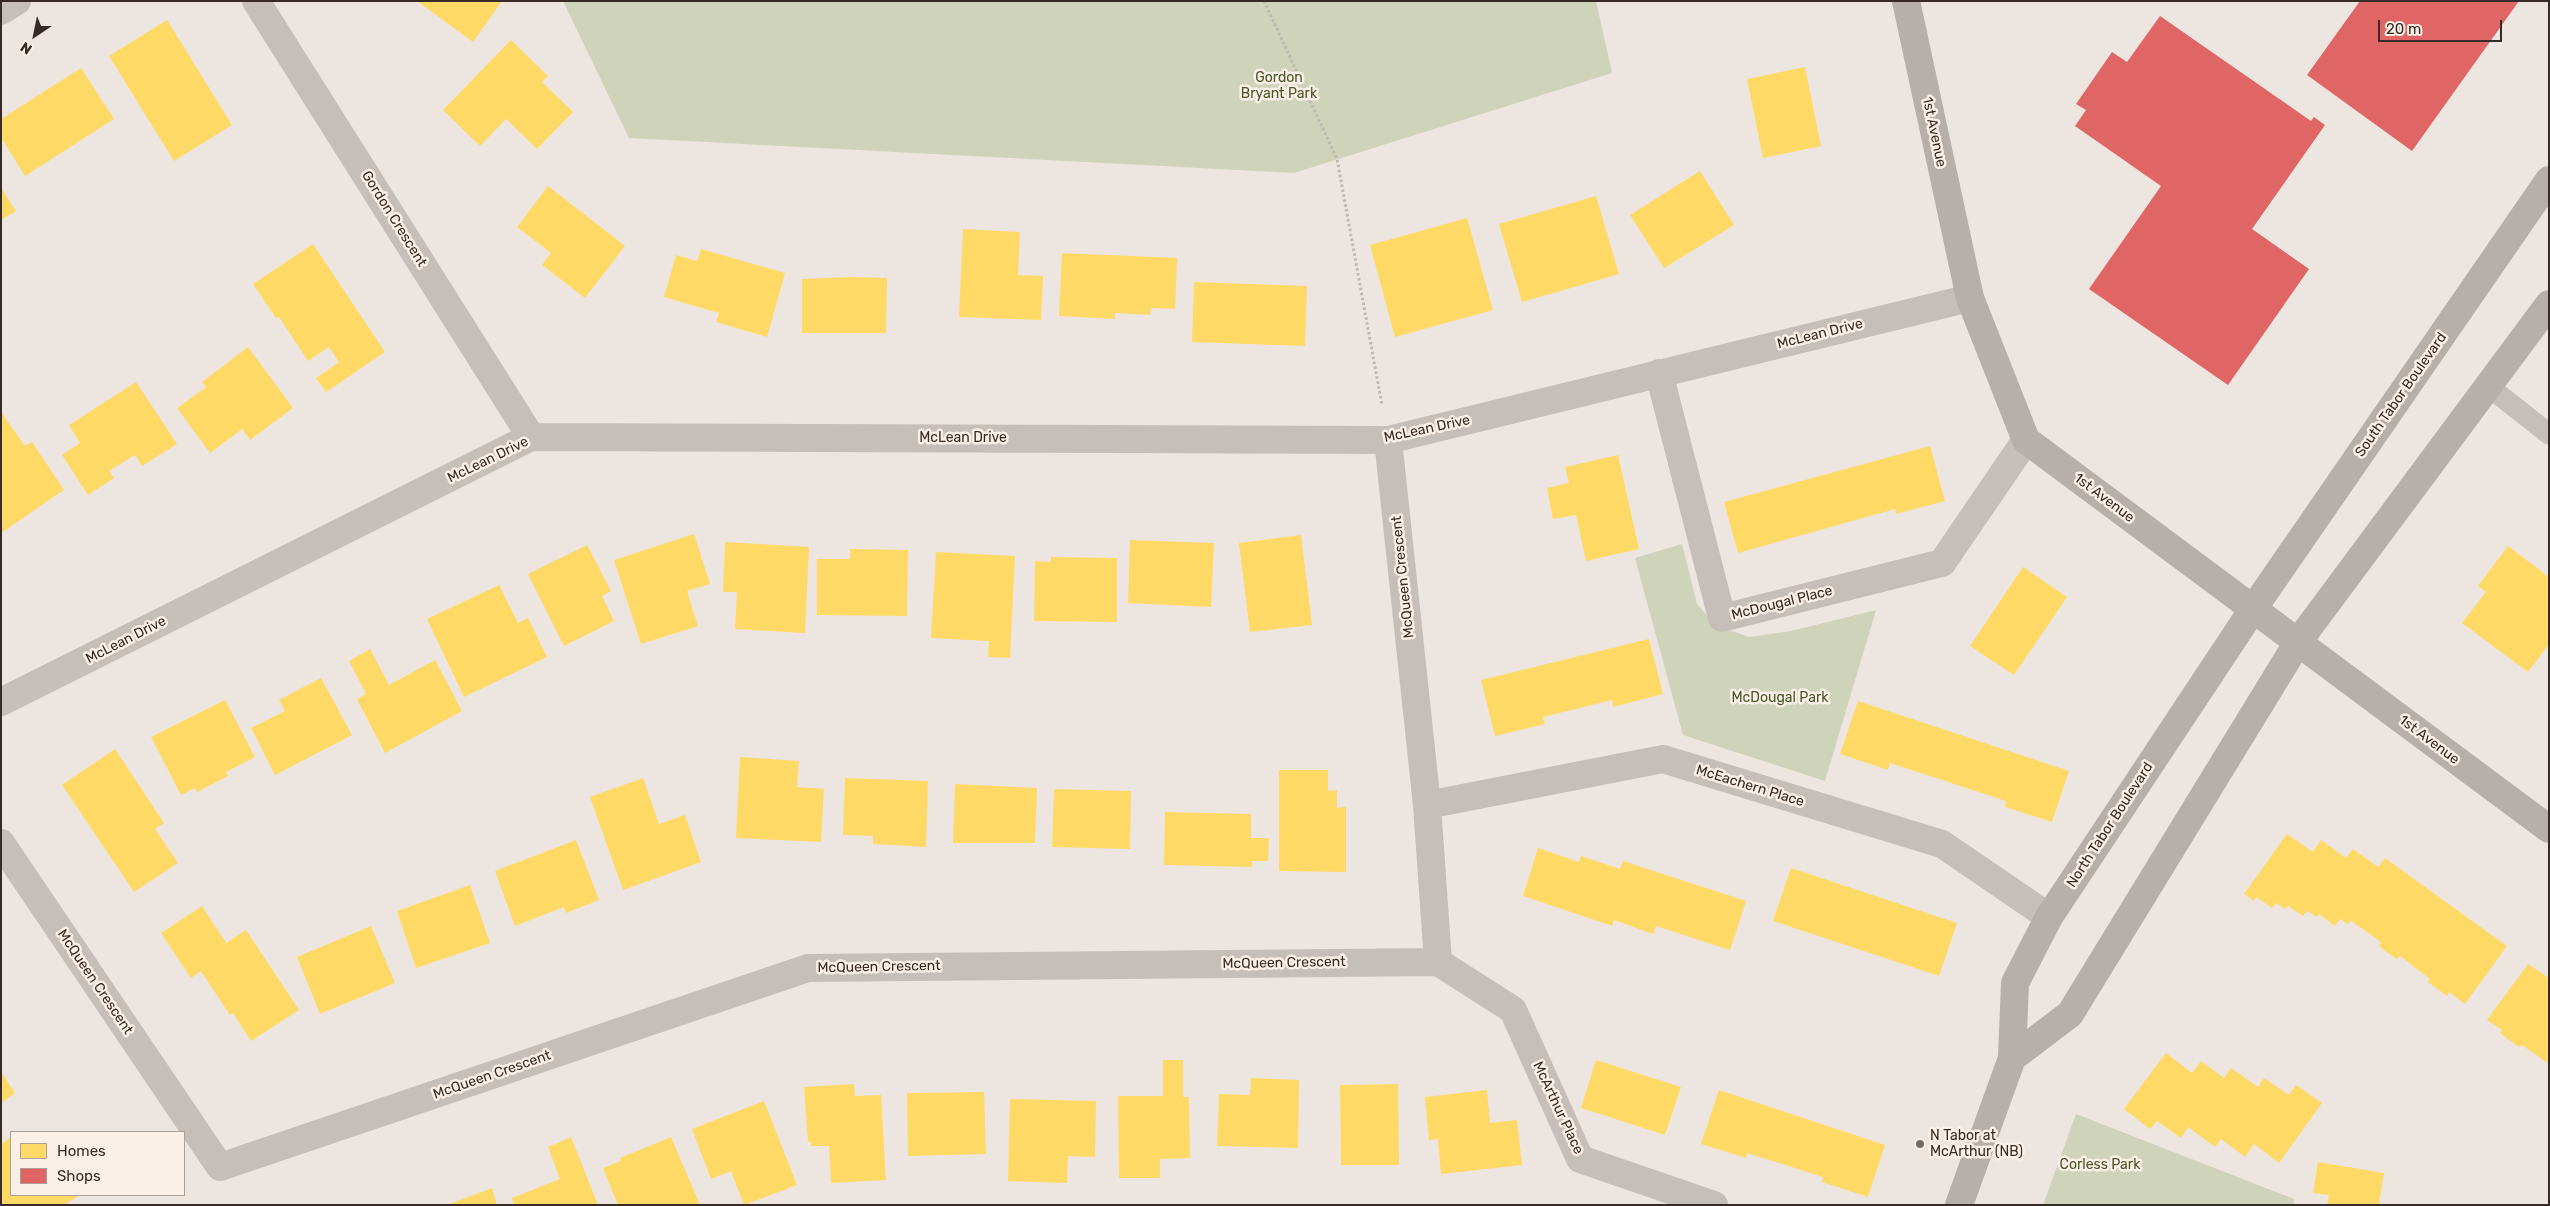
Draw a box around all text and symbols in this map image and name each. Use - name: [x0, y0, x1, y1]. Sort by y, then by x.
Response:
- north arrow: [10, 10, 60, 60]
- scale bar: [2380, 10, 2504, 42]
- text: 20 m: [2386, 20, 2421, 38]
- text: N: [17, 38, 35, 58]
- park label: Gordon Bryant Park: [1241, 70, 1317, 102]
- street label: 1st Avenue: [1918, 96, 1950, 168]
- street label: Gordon Crescent: [358, 168, 430, 270]
- street label: McLean Drive: [1775, 315, 1865, 353]
- street label: South Tabor Boulevard: [2352, 330, 2450, 460]
- street label: McLean Drive: [1382, 412, 1472, 446]
- street label: McLean Drive: [919, 430, 1007, 446]
- street label: McLean Drive: [445, 433, 531, 487]
- street label: 1st Avenue: [2071, 470, 2137, 526]
- street label: McQueen Crescent: [1388, 515, 1418, 639]
- street label: McDougal Place: [1730, 582, 1834, 624]
- street label: McLean Drive: [83, 613, 169, 667]
- park label: McDougal Park: [1732, 690, 1828, 706]
- street label: 1st Avenue: [2396, 712, 2462, 768]
- street label: North Tabor Boulevard: [2063, 759, 2157, 891]
- street label: McEachern Place: [1694, 762, 1806, 810]
- street label: McQueen Crescent: [54, 926, 136, 1038]
- street label: McQueen Crescent: [1222, 954, 1346, 972]
- street label: McQueen Crescent: [817, 958, 941, 976]
- street label: McQueen Crescent: [431, 1047, 553, 1103]
- street label: McArthur Place: [1529, 1059, 1587, 1157]
- place label: N Tabor at McArthur (NB): [1930, 1128, 2023, 1160]
- legend: [10, 1131, 185, 1196]
- marker: N Tabor at McArthur (NB): [1914, 1138, 1926, 1150]
- text: Homes: [57, 1142, 106, 1160]
- park label: Corless Park: [2060, 1157, 2140, 1173]
- text: Shops: [57, 1167, 101, 1185]

